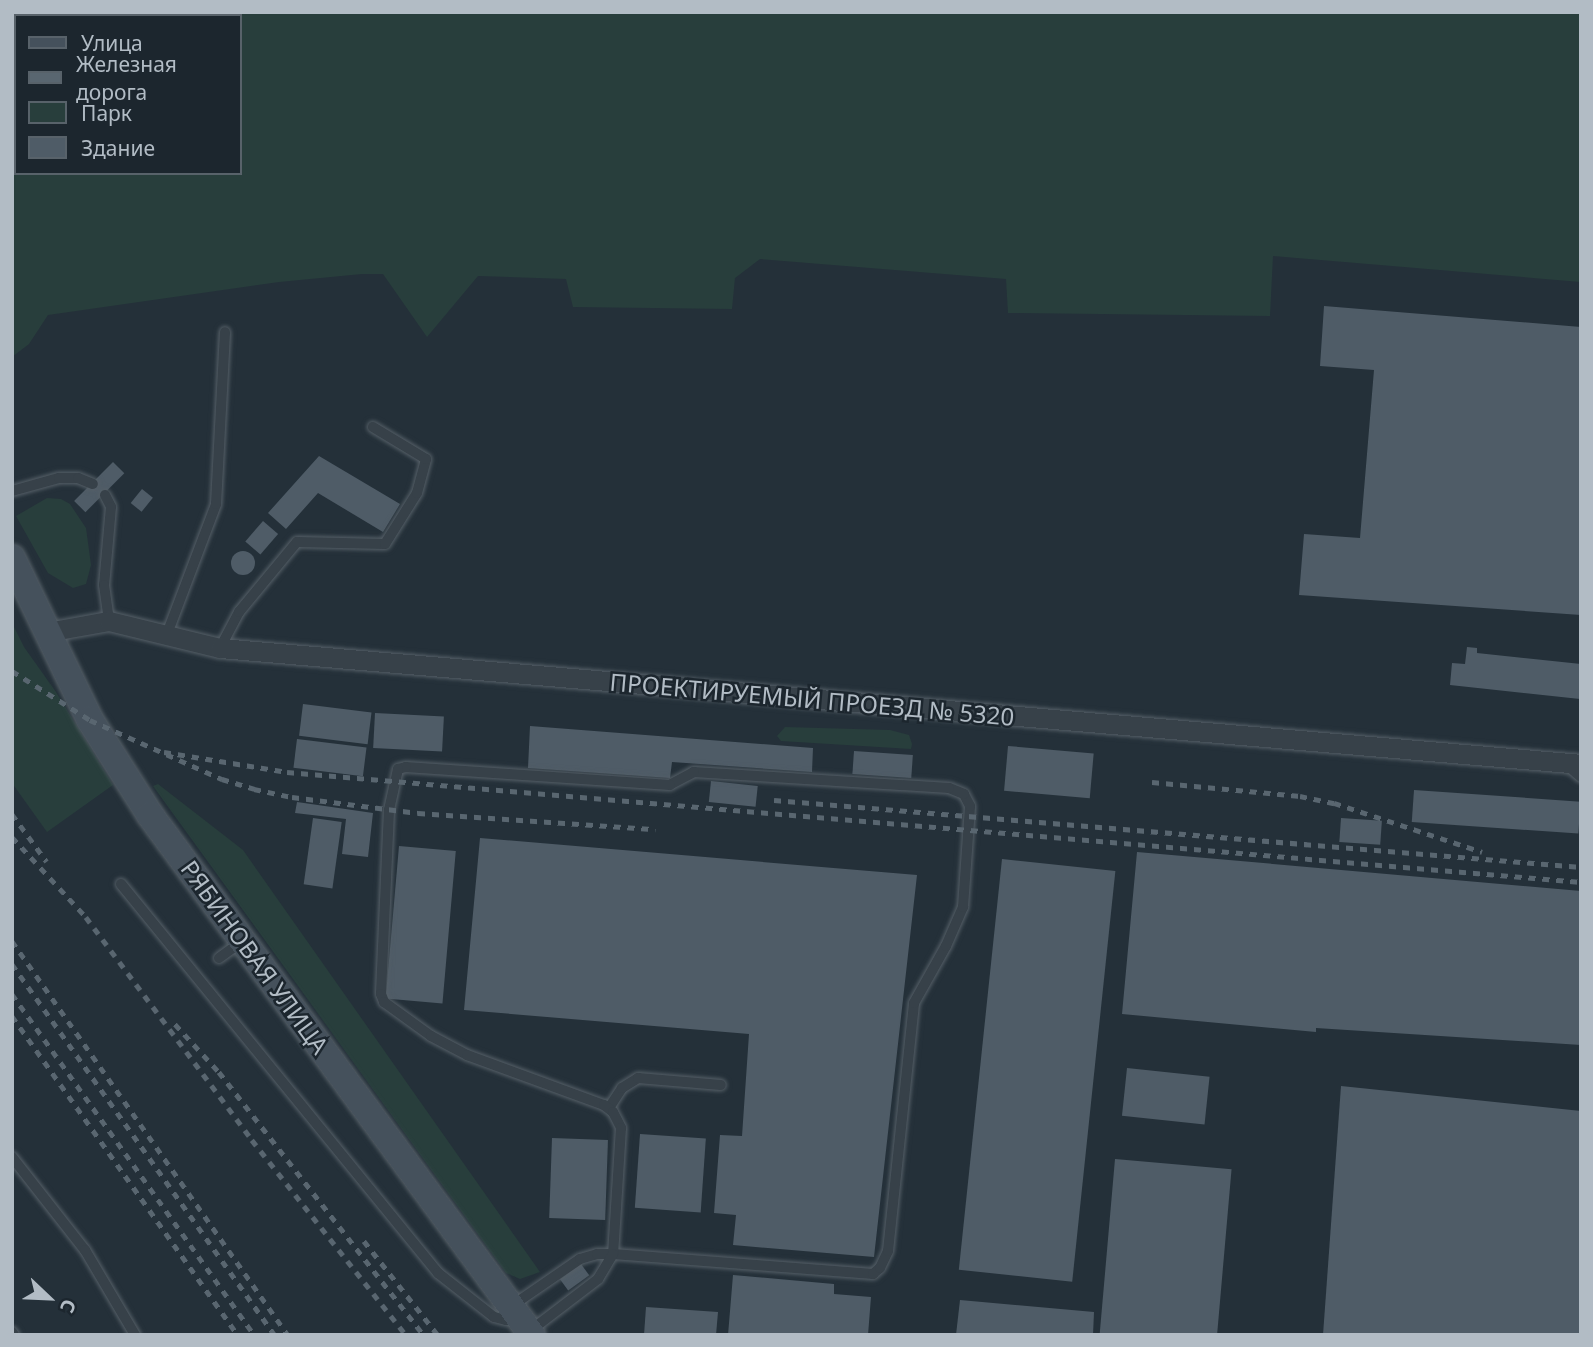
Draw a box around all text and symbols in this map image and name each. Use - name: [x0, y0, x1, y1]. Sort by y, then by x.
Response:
- legend: [14, 14, 242, 175]
- text: Улица: [81, 29, 143, 57]
- text: Железная дорога: [76, 50, 177, 106]
- text: Парк: [81, 99, 132, 127]
- text: Здание: [81, 134, 155, 162]
- street label: ПРОЕКТИРУЕМЫЙ ПРОЕЗД № 5320: [609, 667, 1015, 731]
- street label: РЯБИНОВАЯ УЛИЦА: [175, 855, 335, 1059]
- north arrow: [14, 1263, 84, 1333]
- text: С: [54, 1295, 83, 1317]

